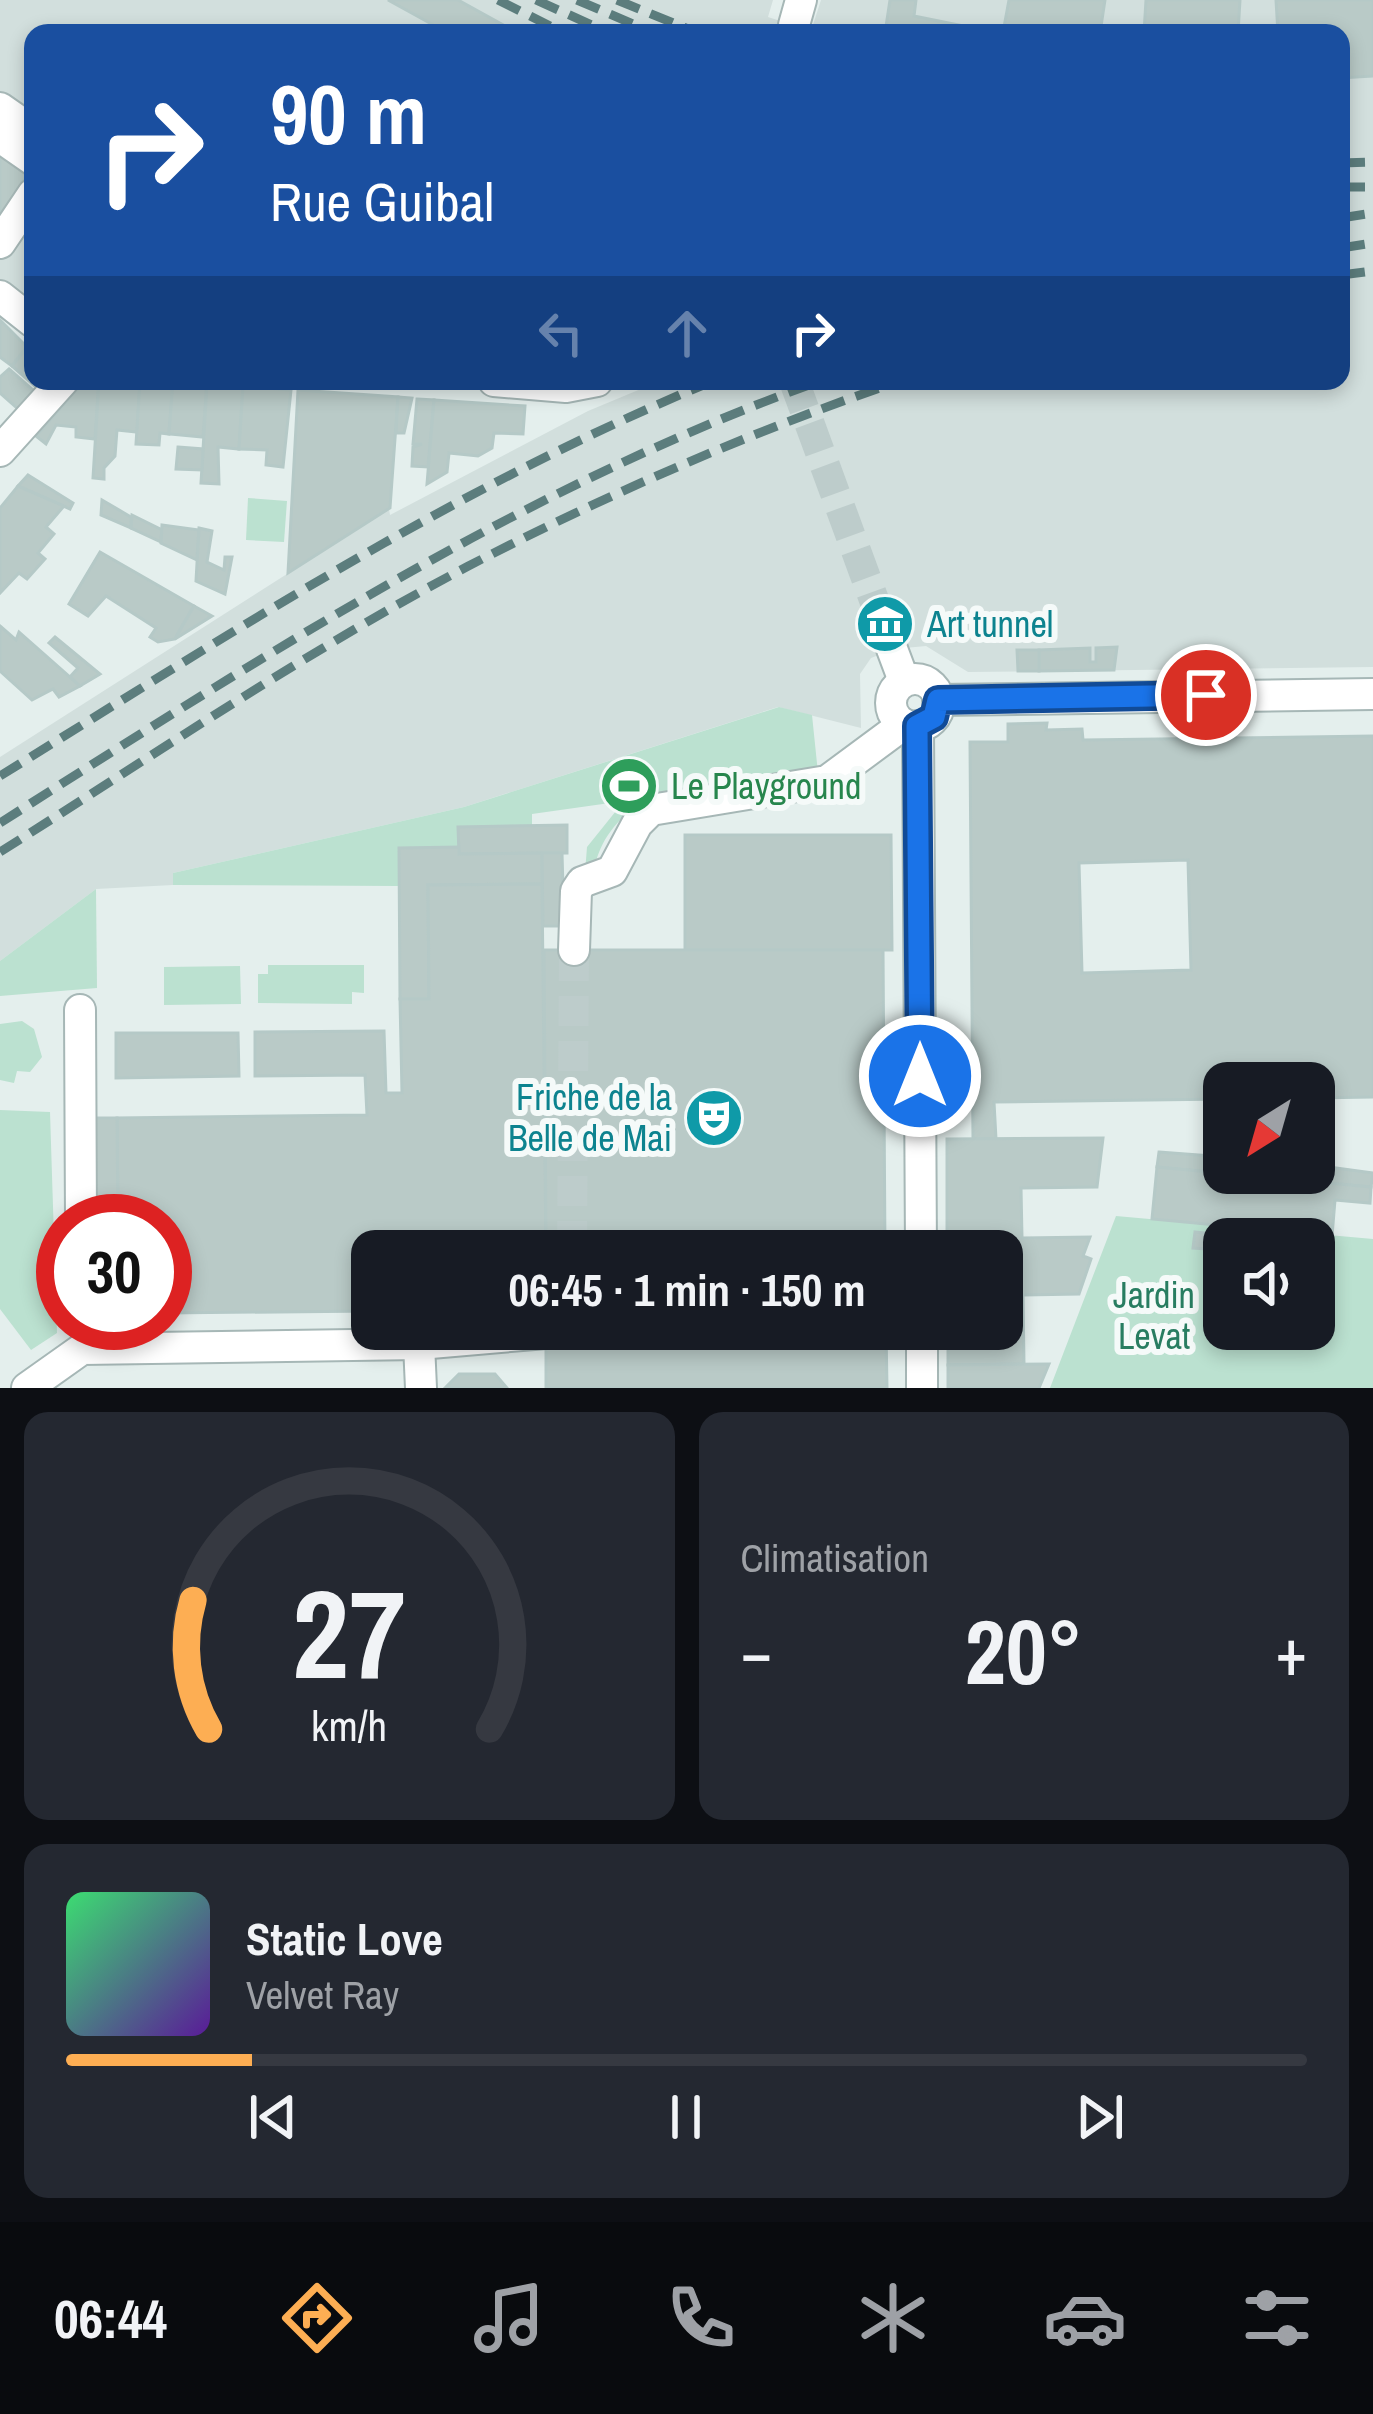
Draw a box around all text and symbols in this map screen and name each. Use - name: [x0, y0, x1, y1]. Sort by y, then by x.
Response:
- text: 90 m: [270, 57, 427, 170]
- icon: right: [72, 72, 228, 228]
- text: Rue Guibal: [270, 165, 494, 238]
- icon: left: [528, 300, 594, 366]
- icon: ahead: [654, 300, 720, 366]
- icon: right: [780, 300, 846, 366]
- museum icon: Art tunnel: [854, 593, 916, 655]
- place label: Art tunnel: [926, 600, 1053, 648]
- pin: [1155, 644, 1257, 746]
- icon: arrive: [1173, 662, 1239, 728]
- sports icon: Le Playground: [598, 755, 660, 817]
- place label: Le Playground: [671, 762, 861, 810]
- position arrow: [857, 1013, 983, 1139]
- north arrow: [1203, 1062, 1335, 1194]
- map controls: [1203, 1062, 1335, 1350]
- place label: Friche de la Belle de Mai: [508, 1073, 672, 1162]
- theatre icon: Friche de la Belle de Mai: [683, 1087, 745, 1149]
- speed limit sign: 30: [36, 1194, 192, 1350]
- button: sound: [1203, 1218, 1335, 1350]
- text: 06:45 · 1 min · 150 m: [509, 1259, 865, 1320]
- park label: Jardin Levat: [1113, 1271, 1195, 1360]
- text: Climatisation: [741, 1532, 929, 1584]
- text: 27: [292, 1549, 406, 1717]
- text: 20°: [965, 1591, 1083, 1712]
- text: −: [741, 1607, 772, 1696]
- text: +: [1275, 1607, 1307, 1696]
- text: km/h: [311, 1697, 387, 1754]
- text: Static Love: [246, 1908, 443, 1969]
- text: Velvet Ray: [246, 1969, 399, 2021]
- icon: previous: [240, 2084, 306, 2150]
- icon: pause: [653, 2084, 719, 2150]
- icon: next: [1067, 2084, 1133, 2150]
- icon: directions: [275, 2276, 359, 2360]
- icon: music: [467, 2276, 551, 2360]
- icon: phone: [659, 2276, 743, 2360]
- icon: climate: [851, 2276, 935, 2360]
- icon: car: [1043, 2276, 1127, 2360]
- icon: filters: [1235, 2276, 1319, 2360]
- text: 06:44: [54, 2282, 167, 2355]

